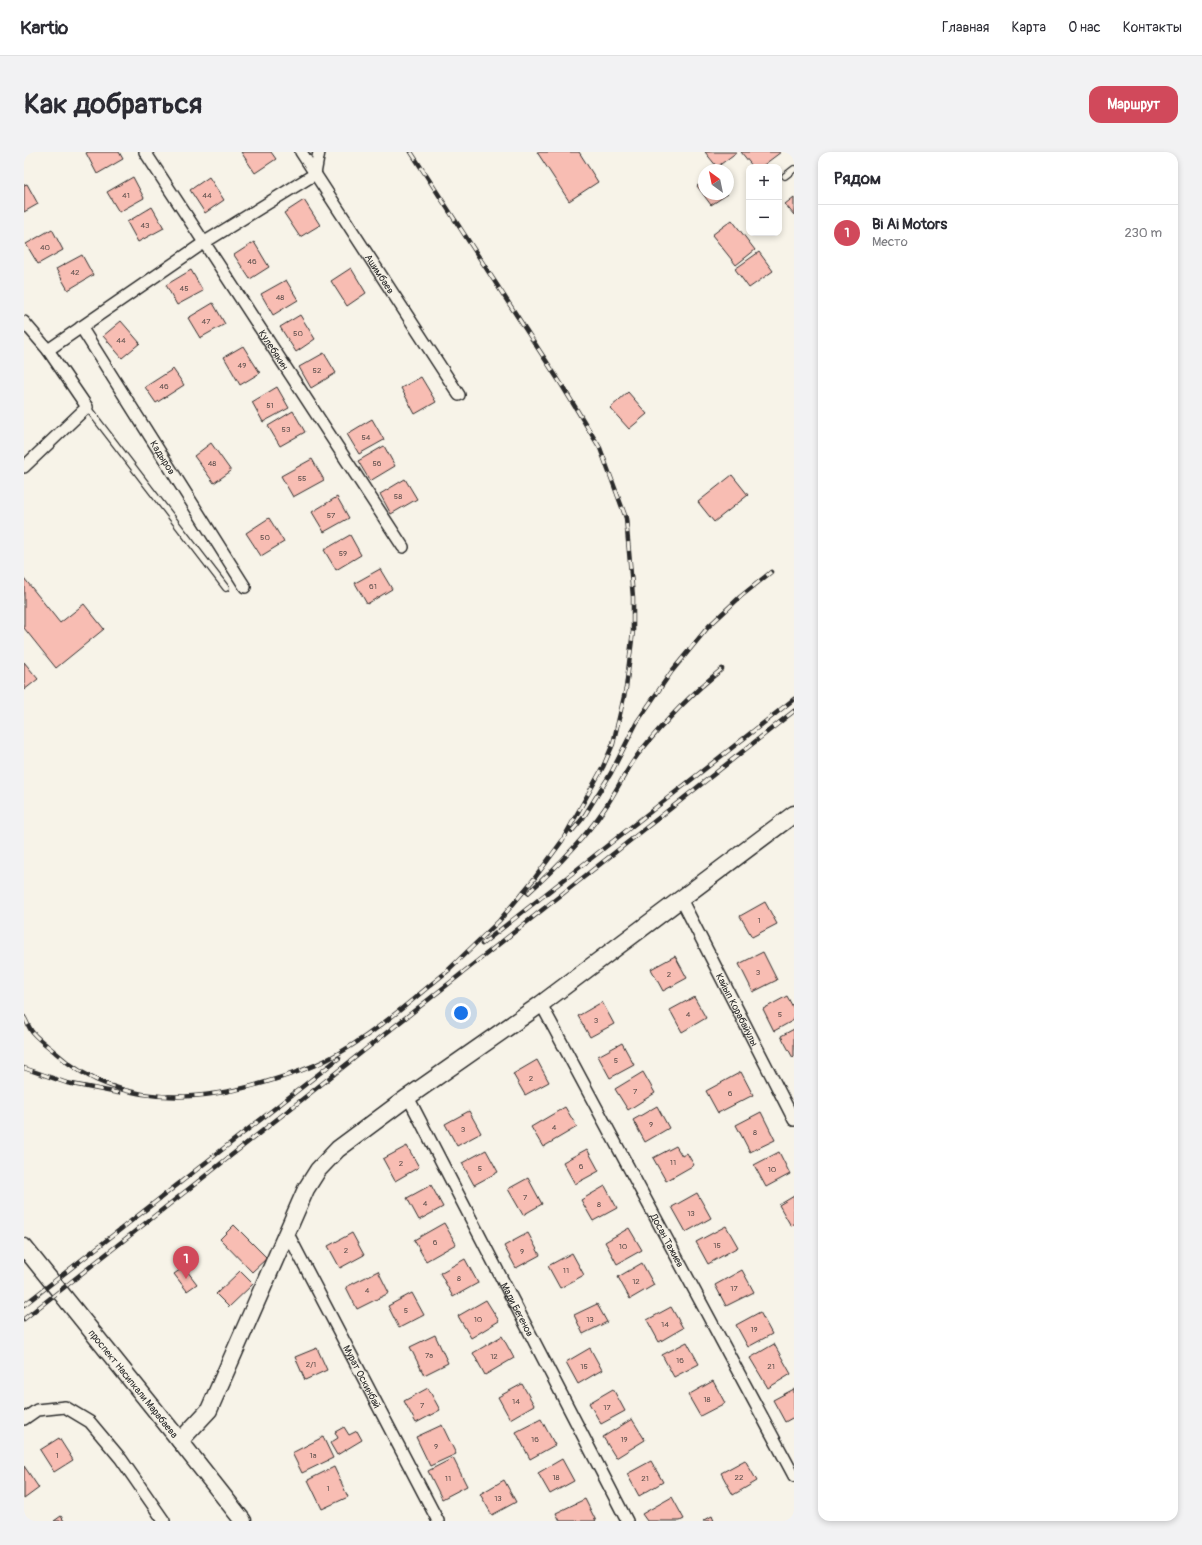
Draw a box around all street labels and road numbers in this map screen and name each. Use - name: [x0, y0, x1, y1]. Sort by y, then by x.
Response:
- street label: Ашимбаев: [362, 252, 397, 296]
- street label: Кулебякин: [256, 328, 291, 372]
- street label: Кадыров: [147, 439, 178, 477]
- street label: Кайып Корабайулы: [713, 971, 760, 1048]
- street label: Досан Тажиев: [647, 1211, 686, 1270]
- street label: Мади Бегенов: [498, 1281, 536, 1339]
- street label: проспект Насипкали Марабаева: [86, 1327, 180, 1441]
- street label: Мурат Оскинбай: [340, 1343, 383, 1411]

